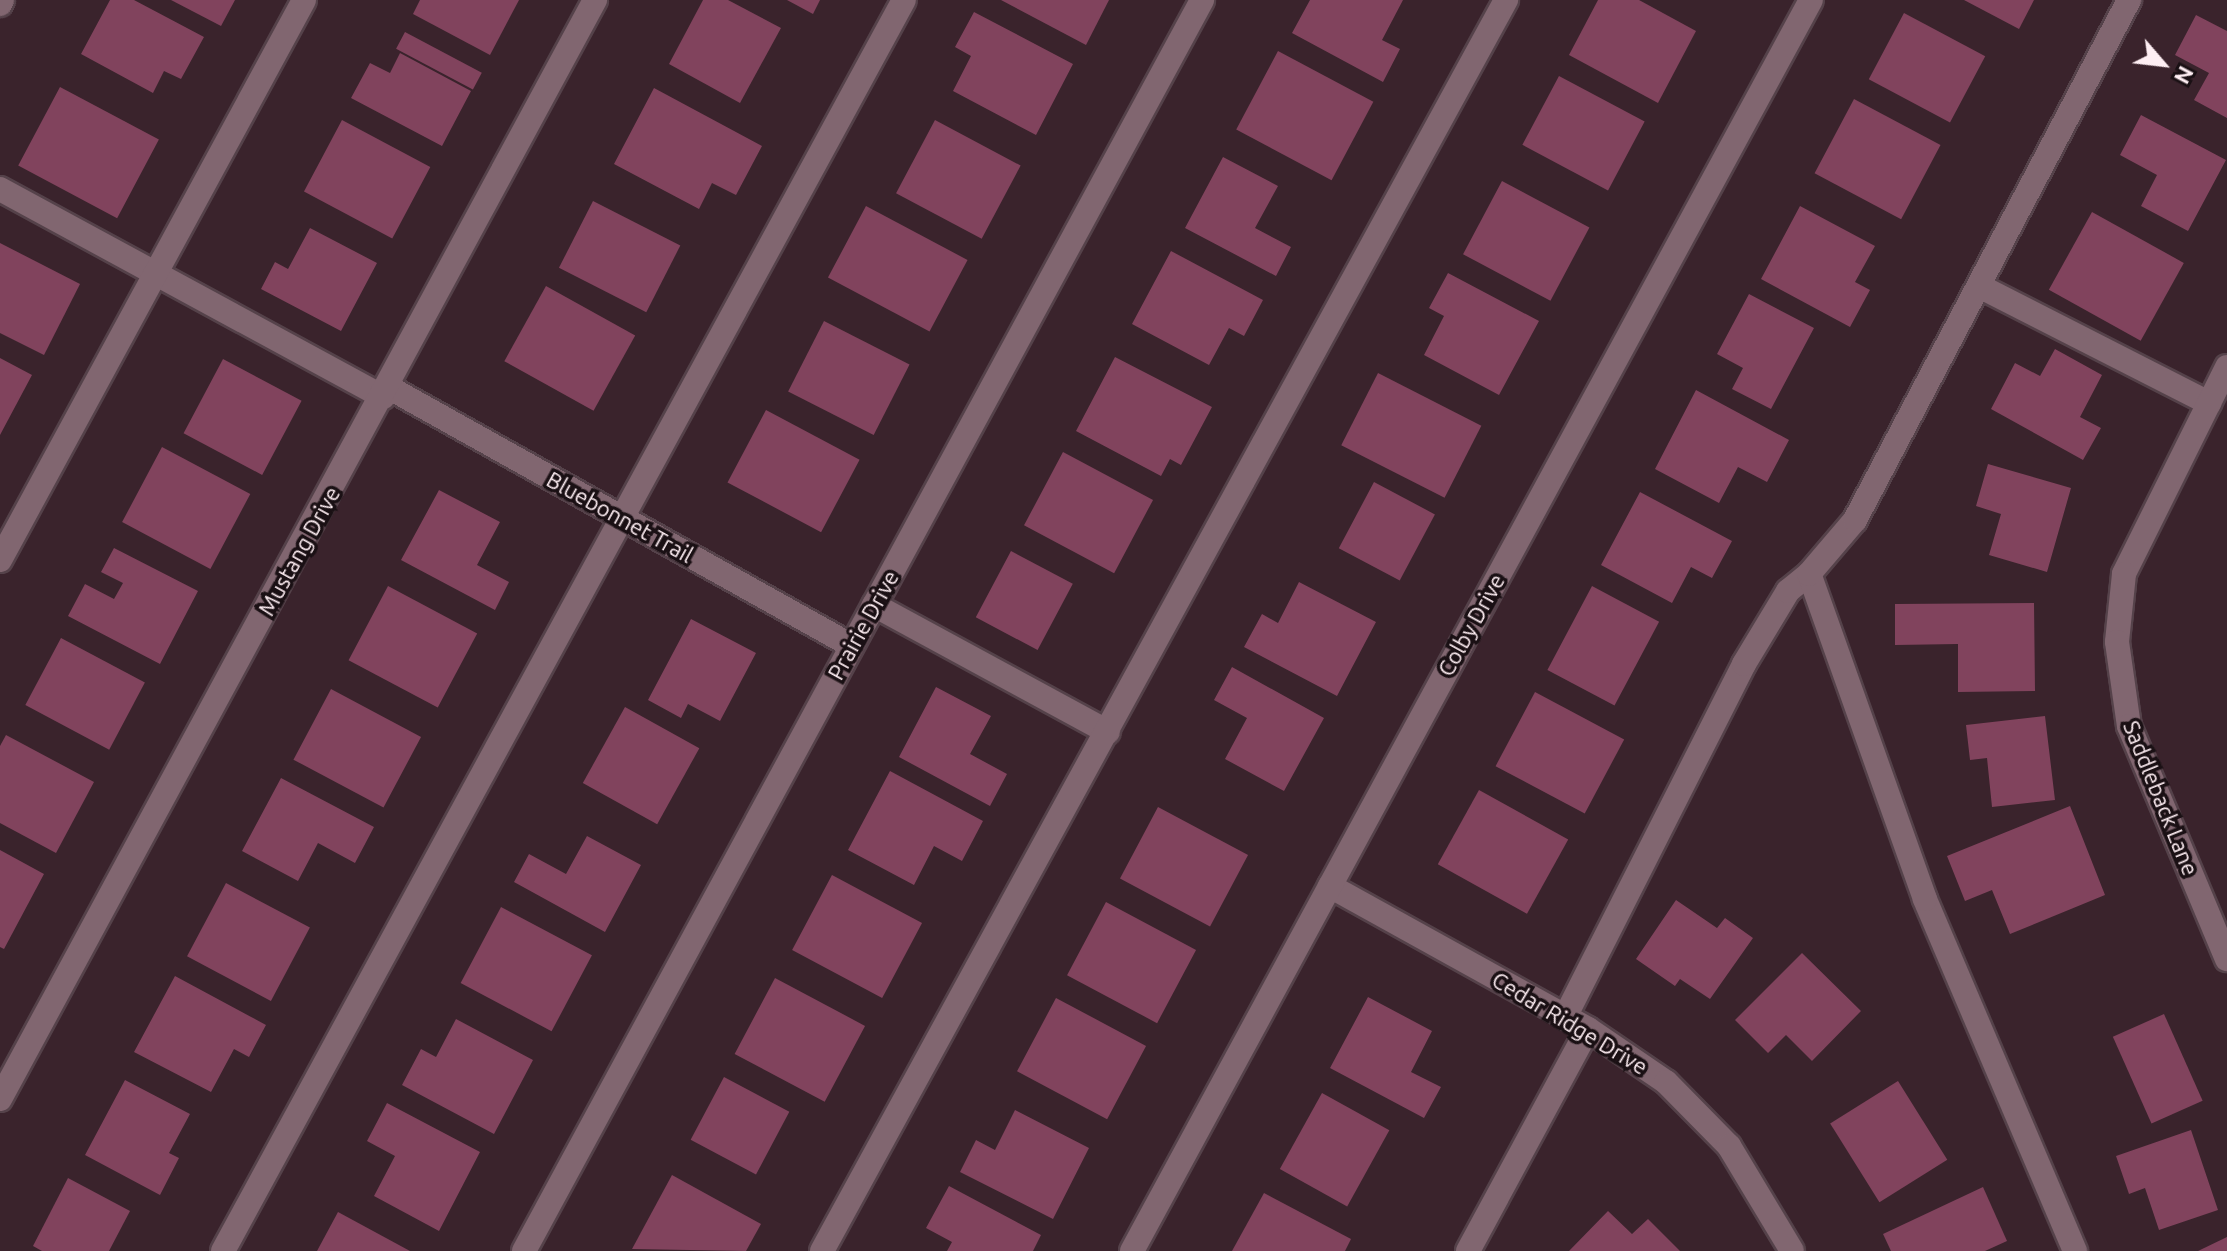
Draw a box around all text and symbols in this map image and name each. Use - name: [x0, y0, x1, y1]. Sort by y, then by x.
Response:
- north arrow: [2123, 24, 2203, 104]
- text: N: [2170, 62, 2200, 89]
- street label: Bluebonnet Trail: [542, 466, 698, 568]
- street label: Mustang Drive: [253, 482, 345, 620]
- street label: Prairie Drive: [822, 566, 904, 684]
- street label: Colby Drive: [1432, 569, 1510, 681]
- street label: Saddleback Lane: [2118, 717, 2204, 879]
- street label: Cedar Ridge Drive: [1487, 966, 1653, 1080]

